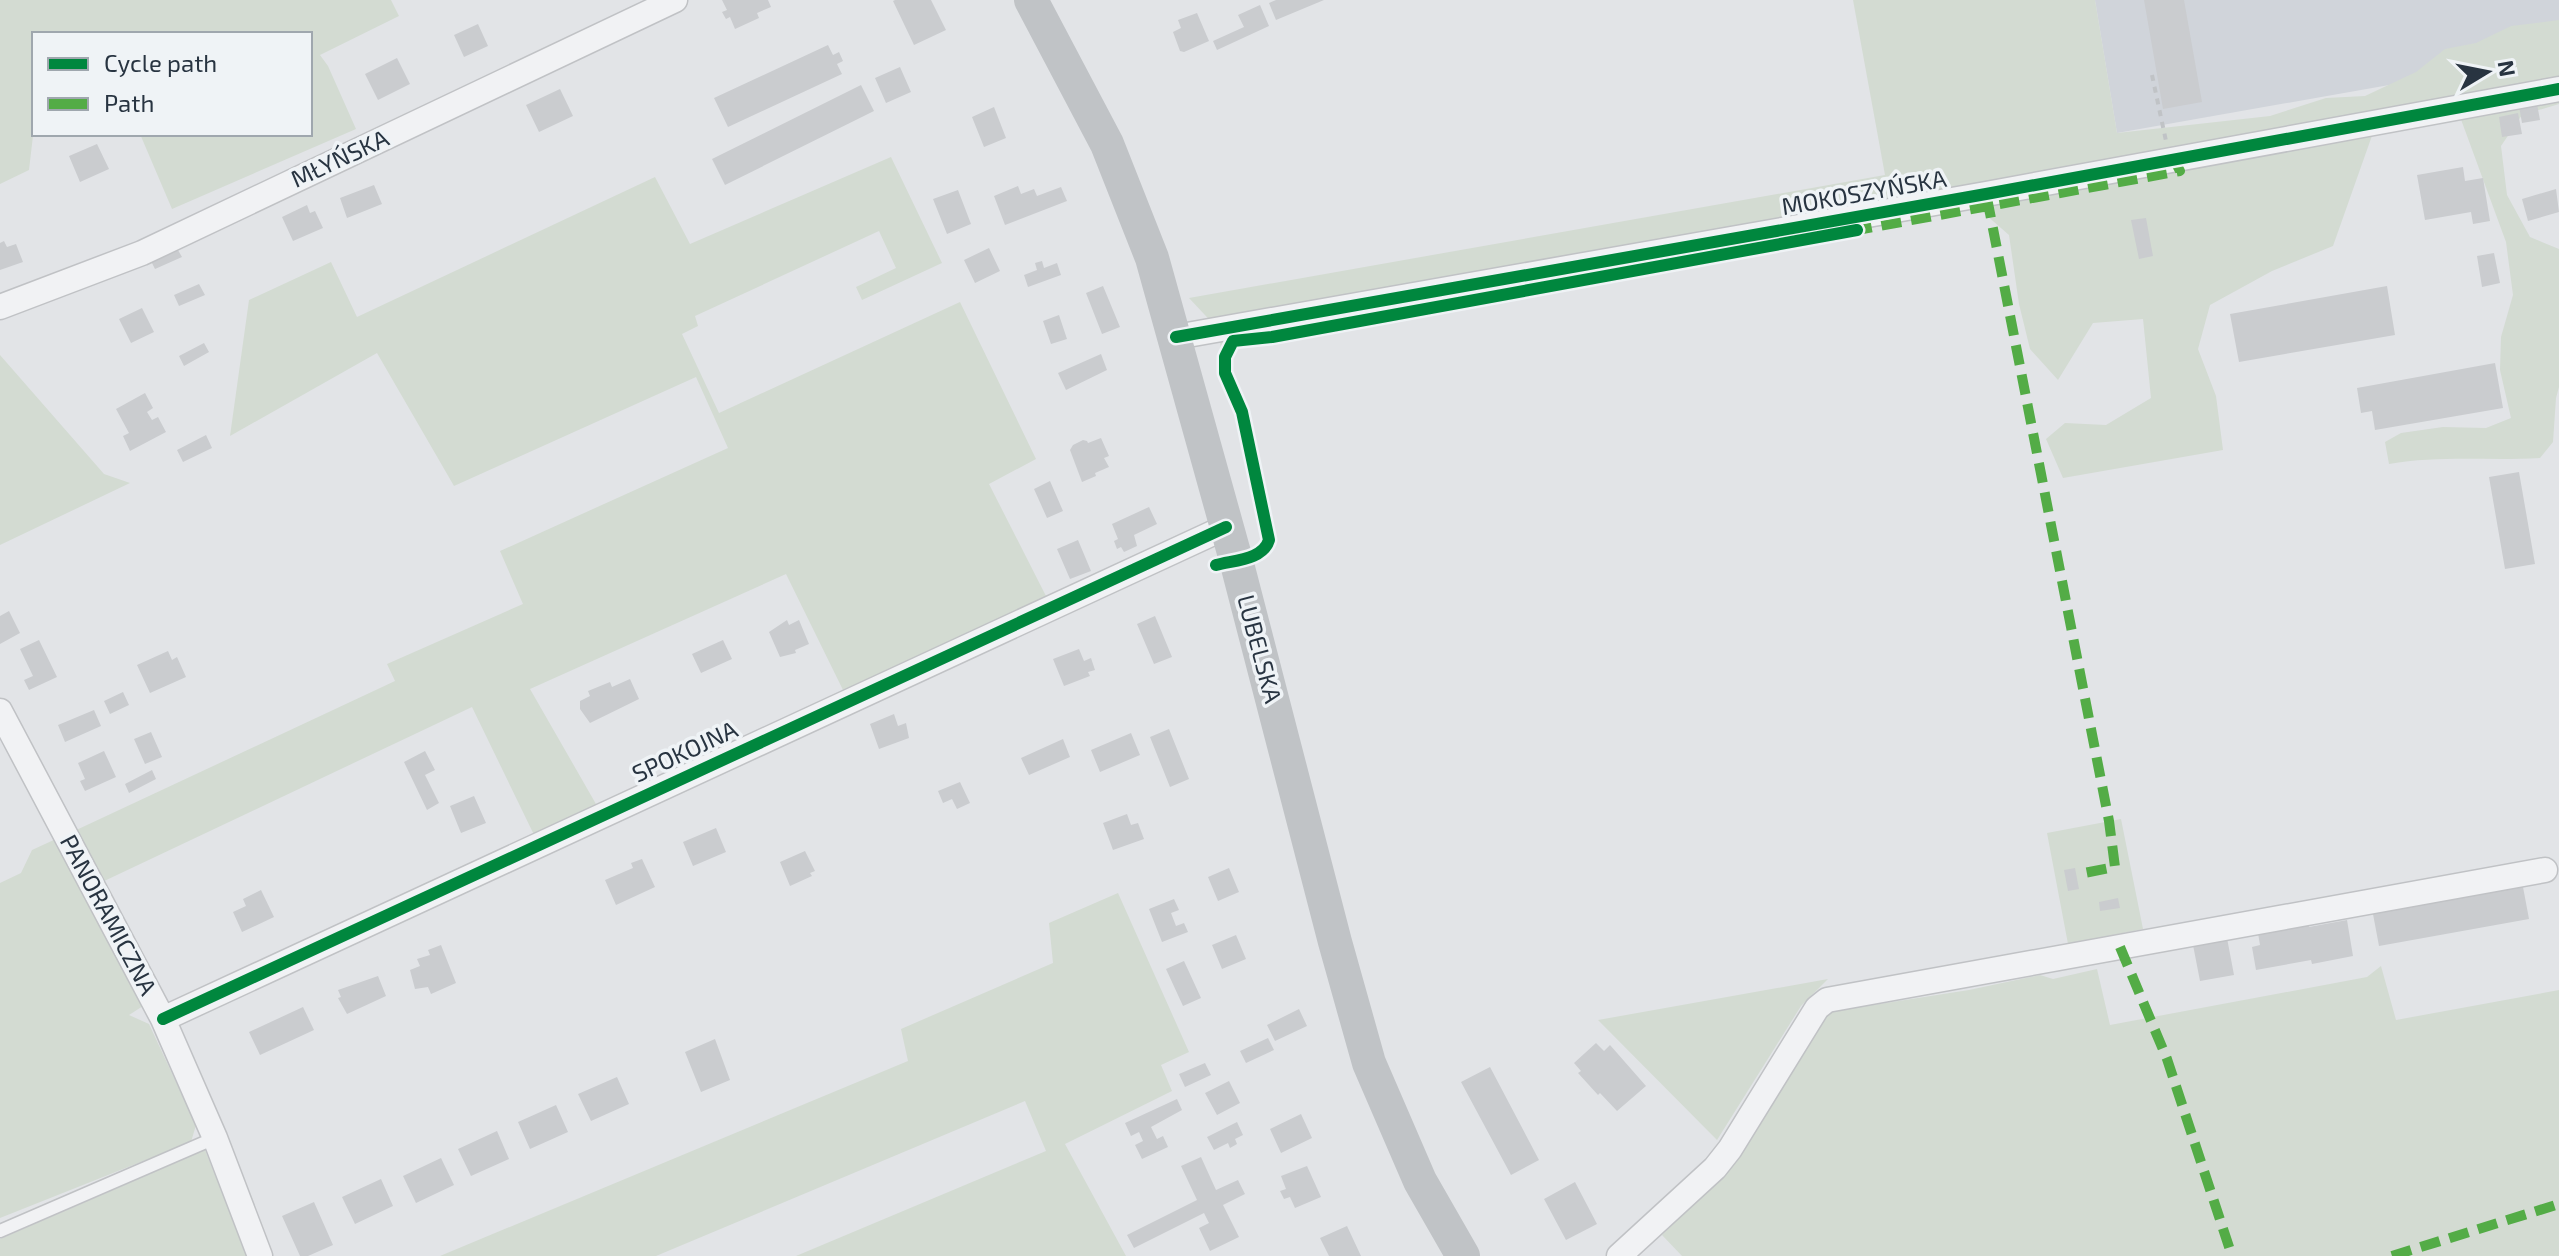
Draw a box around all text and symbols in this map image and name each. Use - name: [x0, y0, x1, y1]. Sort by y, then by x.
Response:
- legend: [32, 32, 312, 136]
- north arrow: [2447, 32, 2527, 112]
- text: Cycle path: [104, 48, 217, 77]
- text: N: [2493, 58, 2522, 78]
- text: Path: [104, 88, 154, 117]
- street label: MŁYŃSKA: [286, 122, 393, 193]
- street label: MOKOSZYŃSKA: [1779, 163, 1949, 220]
- street label: LUBELSKA: [1232, 591, 1289, 706]
- street label: SPOKOJNA: [627, 714, 742, 788]
- street label: PANORAMICZNA: [55, 829, 164, 999]

